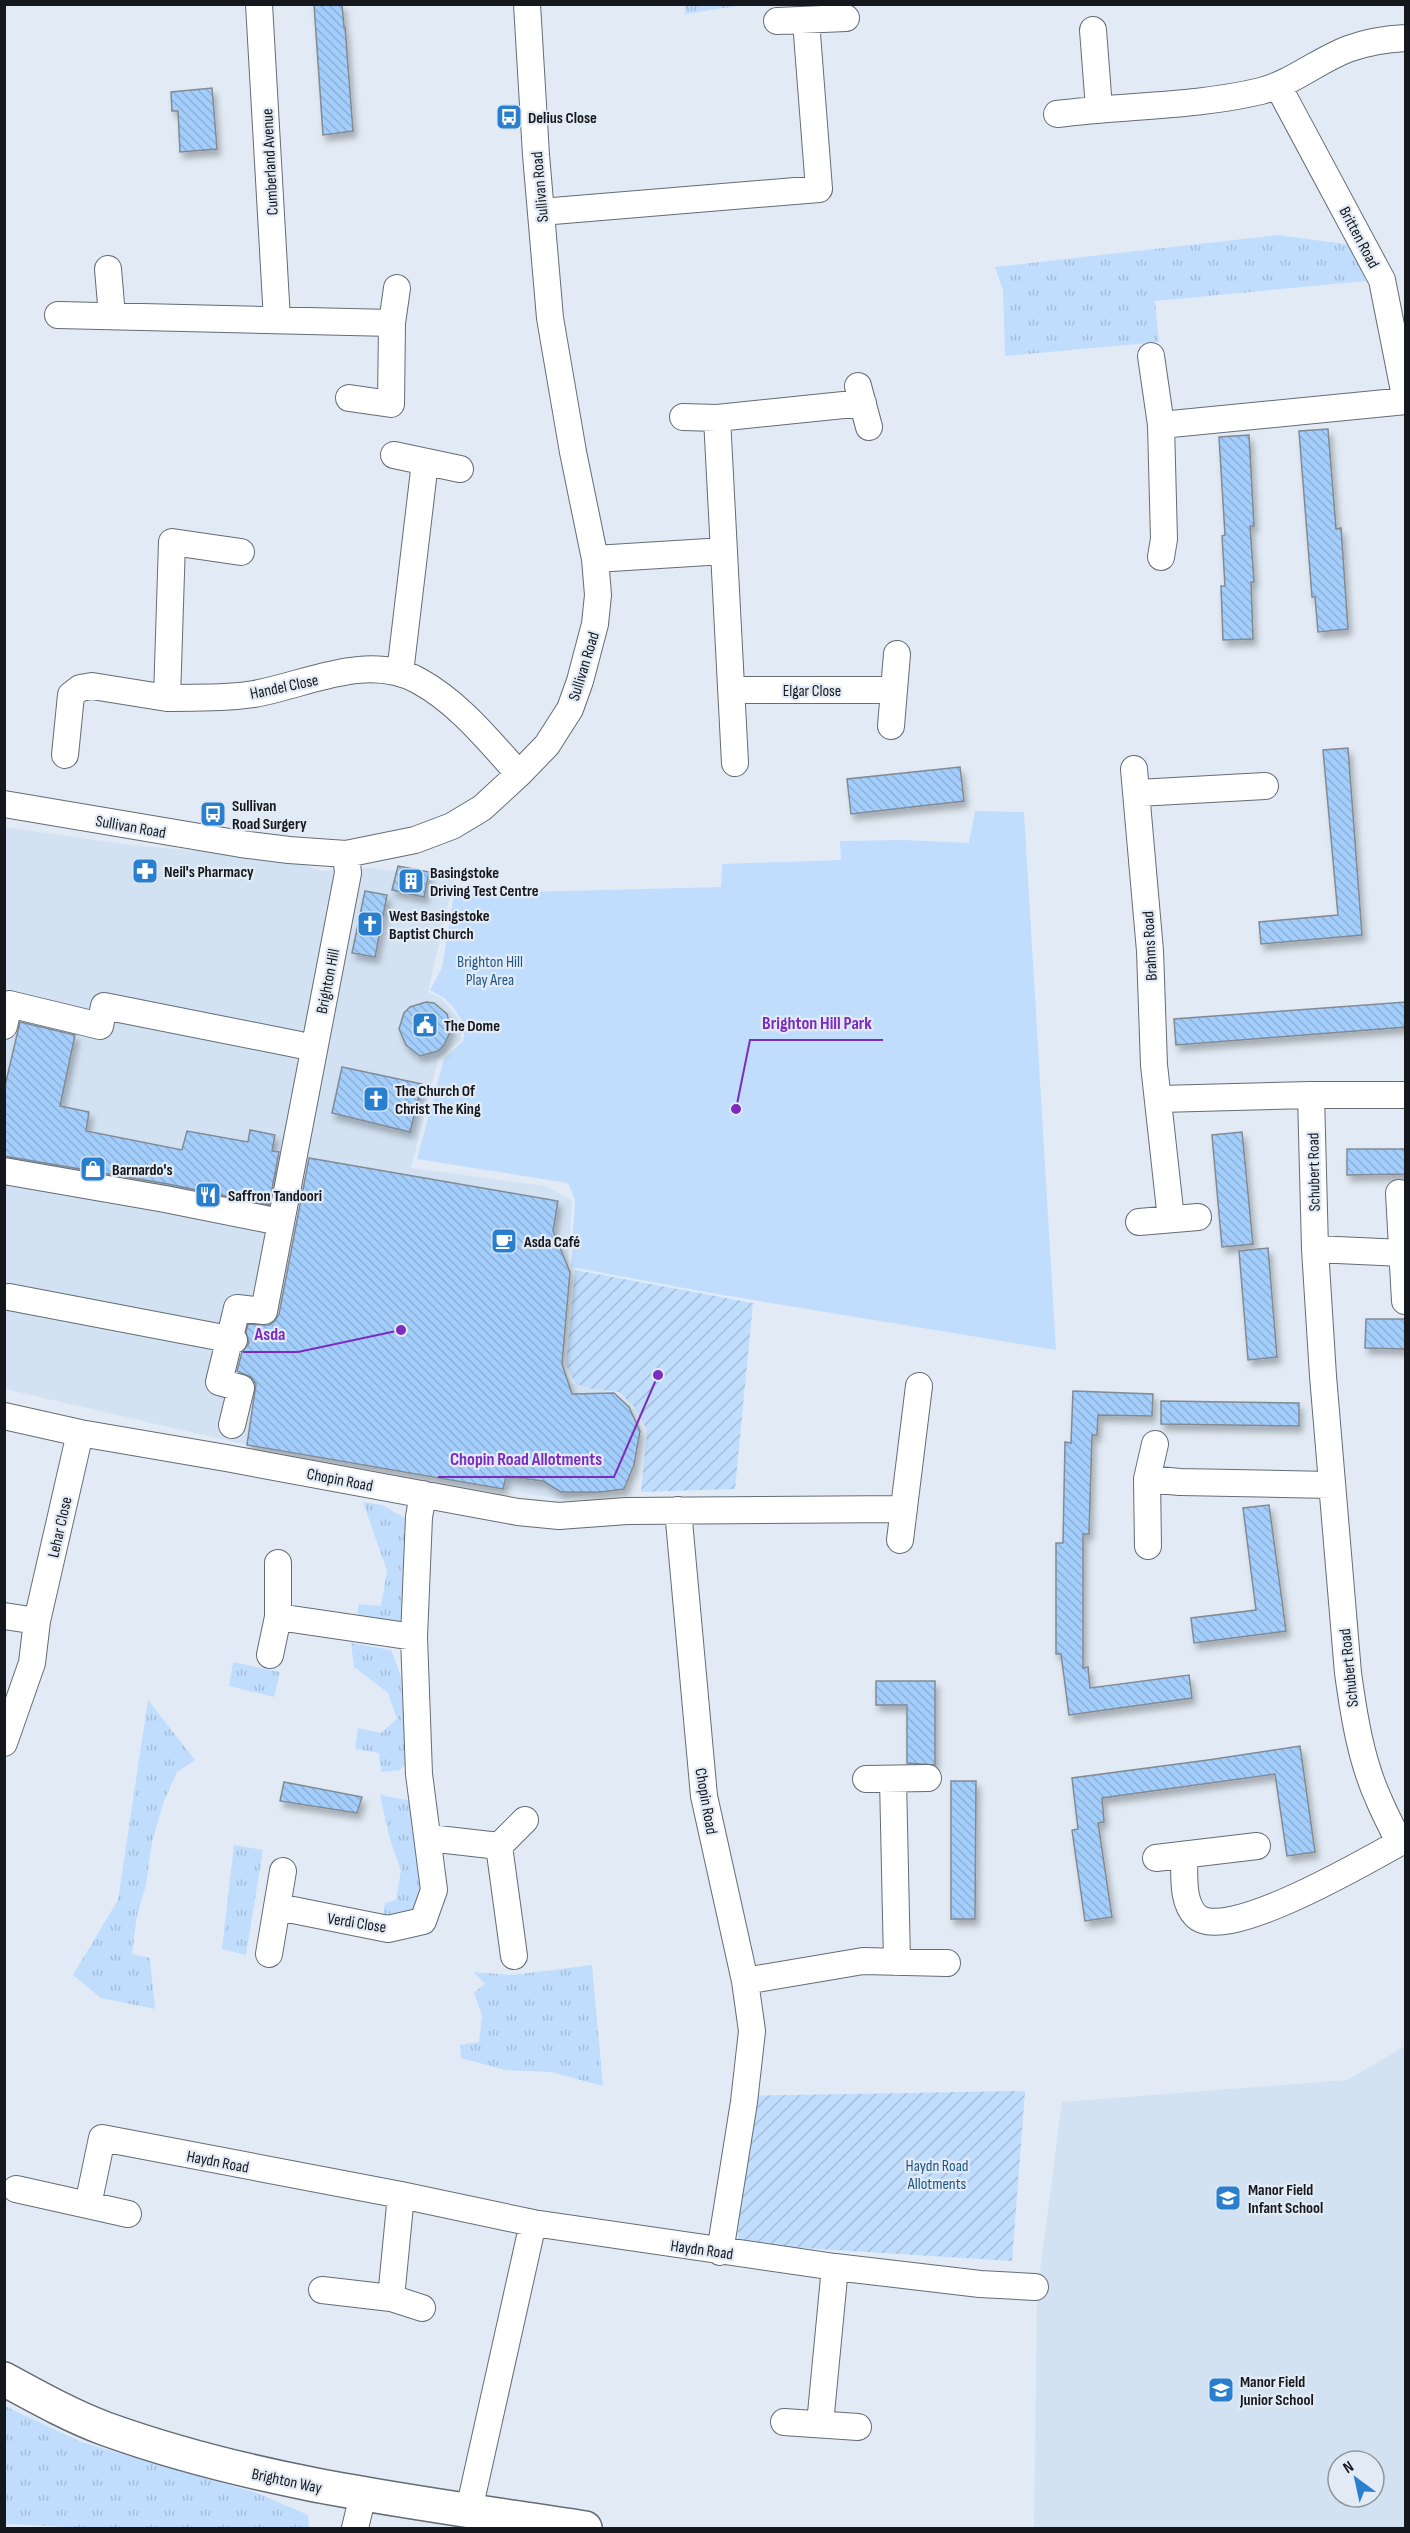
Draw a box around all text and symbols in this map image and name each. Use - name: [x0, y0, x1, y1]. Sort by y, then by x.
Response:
- bus stop icon: Delius Close: [494, 102, 524, 132]
- street label: Cumberland Avenue: [258, 108, 283, 216]
- place label: Delius Close: [528, 109, 597, 128]
- street label: Sullivan Road: [528, 151, 553, 223]
- street label: Britten Road: [1335, 204, 1383, 272]
- street label: Sullivan Road: [565, 630, 604, 703]
- street label: Handel Close: [248, 671, 320, 704]
- street label: Elgar Close: [783, 682, 841, 701]
- place label: Sullivan Road Surgery: [232, 797, 307, 834]
- bus stop icon: Sullivan Road Surgery: [198, 799, 228, 829]
- street label: Sullivan Road: [94, 812, 167, 843]
- pharmacy icon: Neil's Pharmacy: [130, 856, 160, 886]
- place label: Neil's Pharmacy: [164, 863, 254, 882]
- place label: Basingstoke Driving Test Centre: [430, 864, 539, 901]
- building icon: Basingstoke Driving Test Centre: [396, 866, 426, 896]
- place label: West Basingstoke Baptist Church: [389, 907, 490, 944]
- church icon: West Basingstoke Baptist Church: [355, 909, 385, 939]
- street label: Brahms Road: [1139, 911, 1162, 981]
- street label: Brighton Hill: [313, 947, 344, 1015]
- park label: Brighton Hill Play Area: [457, 953, 523, 990]
- callout: Brighton Hill Park: [750, 1004, 883, 1040]
- public building icon: The Dome: [410, 1010, 440, 1040]
- text: Brighton Hill Park: [762, 1013, 872, 1034]
- place label: The Dome: [444, 1017, 500, 1036]
- place label: The Church Of Christ The King: [395, 1082, 481, 1119]
- church icon: The Church Of Christ The King: [361, 1084, 391, 1114]
- street label: Schubert Road: [1304, 1132, 1325, 1212]
- shop icon: Barnardo's: [78, 1154, 108, 1184]
- place label: Barnardo's: [112, 1161, 173, 1180]
- restaurant icon: Saffron Tandoori: [193, 1180, 223, 1210]
- place label: Saffron Tandoori: [228, 1187, 322, 1206]
- cafe icon: Asda Café: [489, 1226, 519, 1256]
- place label: Asda Café: [523, 1233, 580, 1252]
- callout: Asda: [243, 1316, 298, 1352]
- text: Asda: [254, 1324, 285, 1345]
- callout: Chopin Road Allotments: [438, 1441, 614, 1477]
- text: Chopin Road Allotments: [450, 1449, 602, 1470]
- street label: Chopin Road: [305, 1465, 374, 1496]
- street label: Lehar Close: [44, 1495, 77, 1560]
- street label: Schubert Road: [1336, 1628, 1363, 1708]
- street label: Chopin Road: [690, 1767, 721, 1836]
- street label: Verdi Close: [326, 1909, 387, 1937]
- street label: Haydn Road: [185, 2147, 250, 2178]
- park label: Haydn Road Allotments: [906, 2157, 968, 2194]
- place label: Manor Field Infant School: [1248, 2181, 1323, 2218]
- school or university icon: Manor Field Infant School: [1213, 2183, 1243, 2213]
- street label: Haydn Road: [669, 2237, 734, 2264]
- place label: Manor Field Junior School: [1239, 2373, 1314, 2410]
- school or university icon: Manor Field Junior School: [1206, 2375, 1236, 2405]
- north arrow: [1326, 2449, 1386, 2509]
- text: N: [1340, 2457, 1357, 2478]
- street label: Brighton Way: [250, 2465, 323, 2498]

